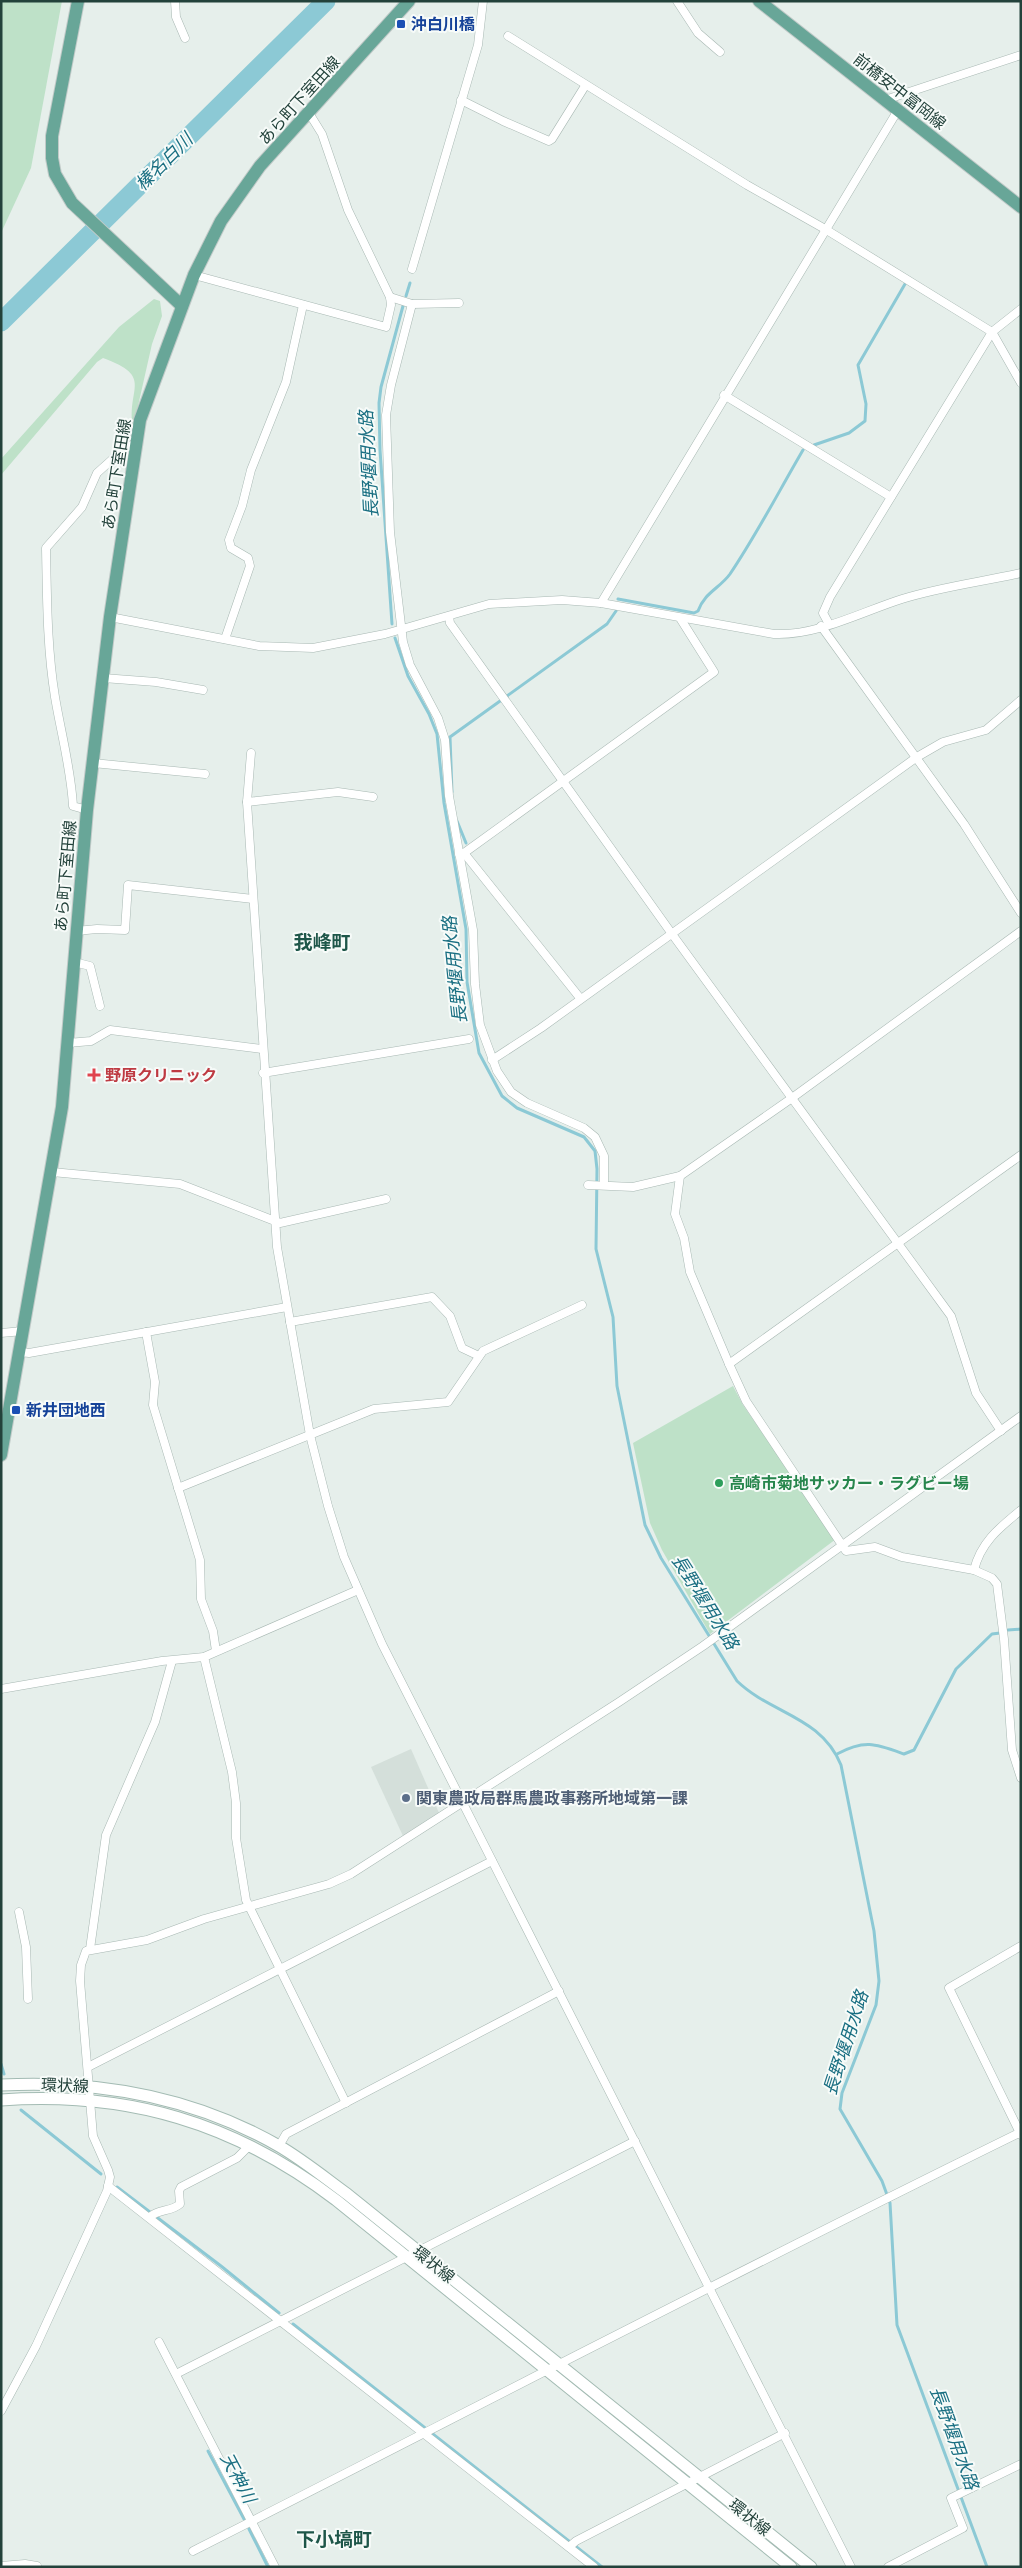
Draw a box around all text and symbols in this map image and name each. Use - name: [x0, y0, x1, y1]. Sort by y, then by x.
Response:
- place label: 沖白川橋: [411, 15, 475, 34]
- marker: 沖白川橋: [395, 18, 407, 30]
- street label: 前橋安中富岡線: [850, 49, 950, 133]
- street label: あら町下室田線: [255, 52, 344, 148]
- water label: 榛名白川: [131, 127, 198, 195]
- water label: 長野堰用水路: [355, 408, 382, 519]
- street label: あら町下室田線: [98, 417, 135, 531]
- street label: あら町下室田線: [51, 819, 80, 933]
- water label: 長野堰用水路: [438, 913, 471, 1025]
- district label: 我峰町: [293, 931, 351, 953]
- place label: 野原クリニック: [105, 1066, 217, 1085]
- marker: 野原クリニック: [87, 1068, 101, 1082]
- place label: 新井団地西: [26, 1401, 106, 1420]
- marker: 新井団地西: [10, 1404, 22, 1416]
- place label: 高崎市菊地サッカー・ラグビー場: [729, 1474, 969, 1493]
- marker: 高崎市菊地サッカー・ラグビー場: [713, 1477, 725, 1489]
- water label: 長野堰用水路: [668, 1550, 744, 1655]
- place label: 関東農政局群馬農政事務所地域第一課: [416, 1789, 688, 1808]
- marker: 関東農政局群馬農政事務所地域第一課: [400, 1792, 412, 1804]
- water label: 長野堰用水路: [819, 1986, 873, 2097]
- street label: 環状線: [41, 2075, 89, 2096]
- street label: 環状線: [409, 2242, 458, 2287]
- water label: 長野堰用水路: [926, 2383, 983, 2494]
- water label: 天神川: [216, 2449, 261, 2508]
- street label: 環状線: [725, 2495, 774, 2540]
- district label: 下小塙町: [296, 2528, 372, 2550]

